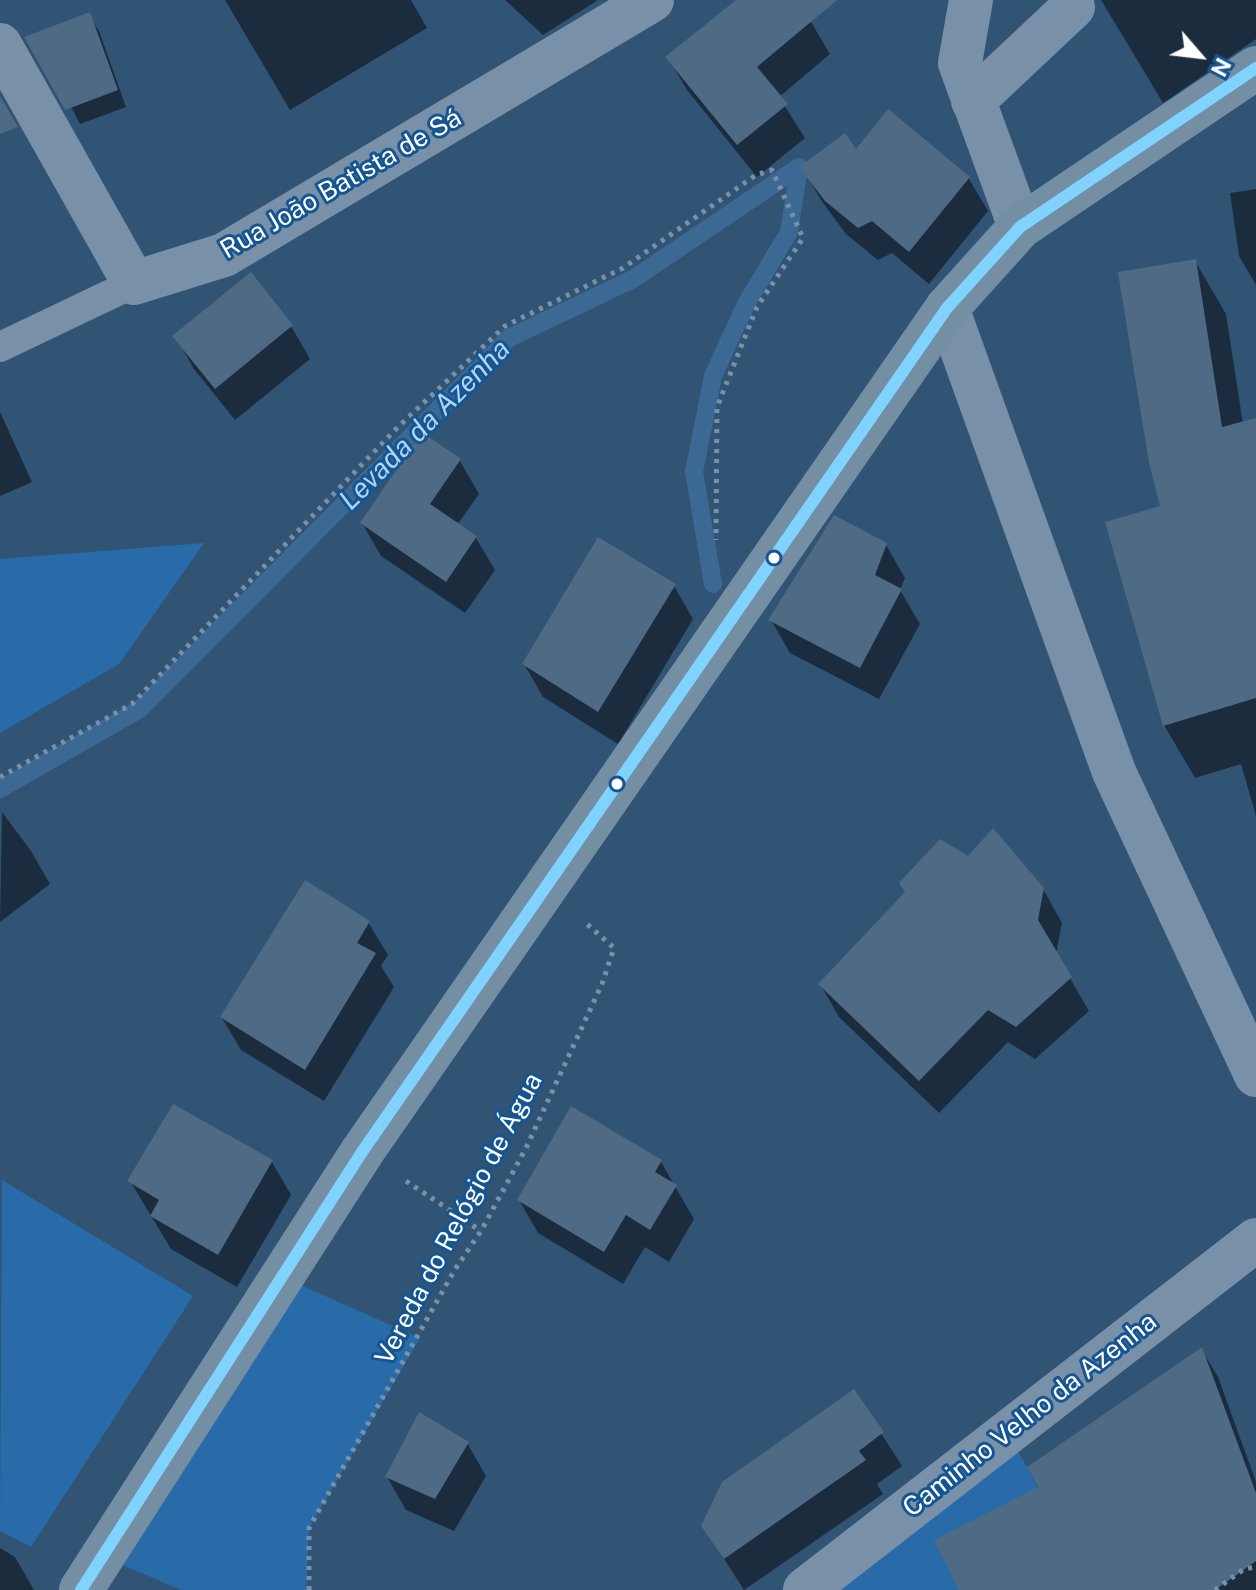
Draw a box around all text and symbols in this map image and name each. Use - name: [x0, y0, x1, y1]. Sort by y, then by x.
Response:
- north arrow: [1160, 16, 1240, 96]
- text: N: [1206, 54, 1237, 81]
- street label: Rua João Batista de Sá: [215, 102, 467, 266]
- water label: Levada da Azenha: [333, 333, 517, 517]
- unlabelled marker: [766, 550, 782, 566]
- unlabelled marker: [609, 776, 625, 792]
- street label: Vereda do Relógio de Água: [369, 1068, 549, 1370]
- street label: Caminho Velho da Azenha: [897, 1306, 1163, 1524]

